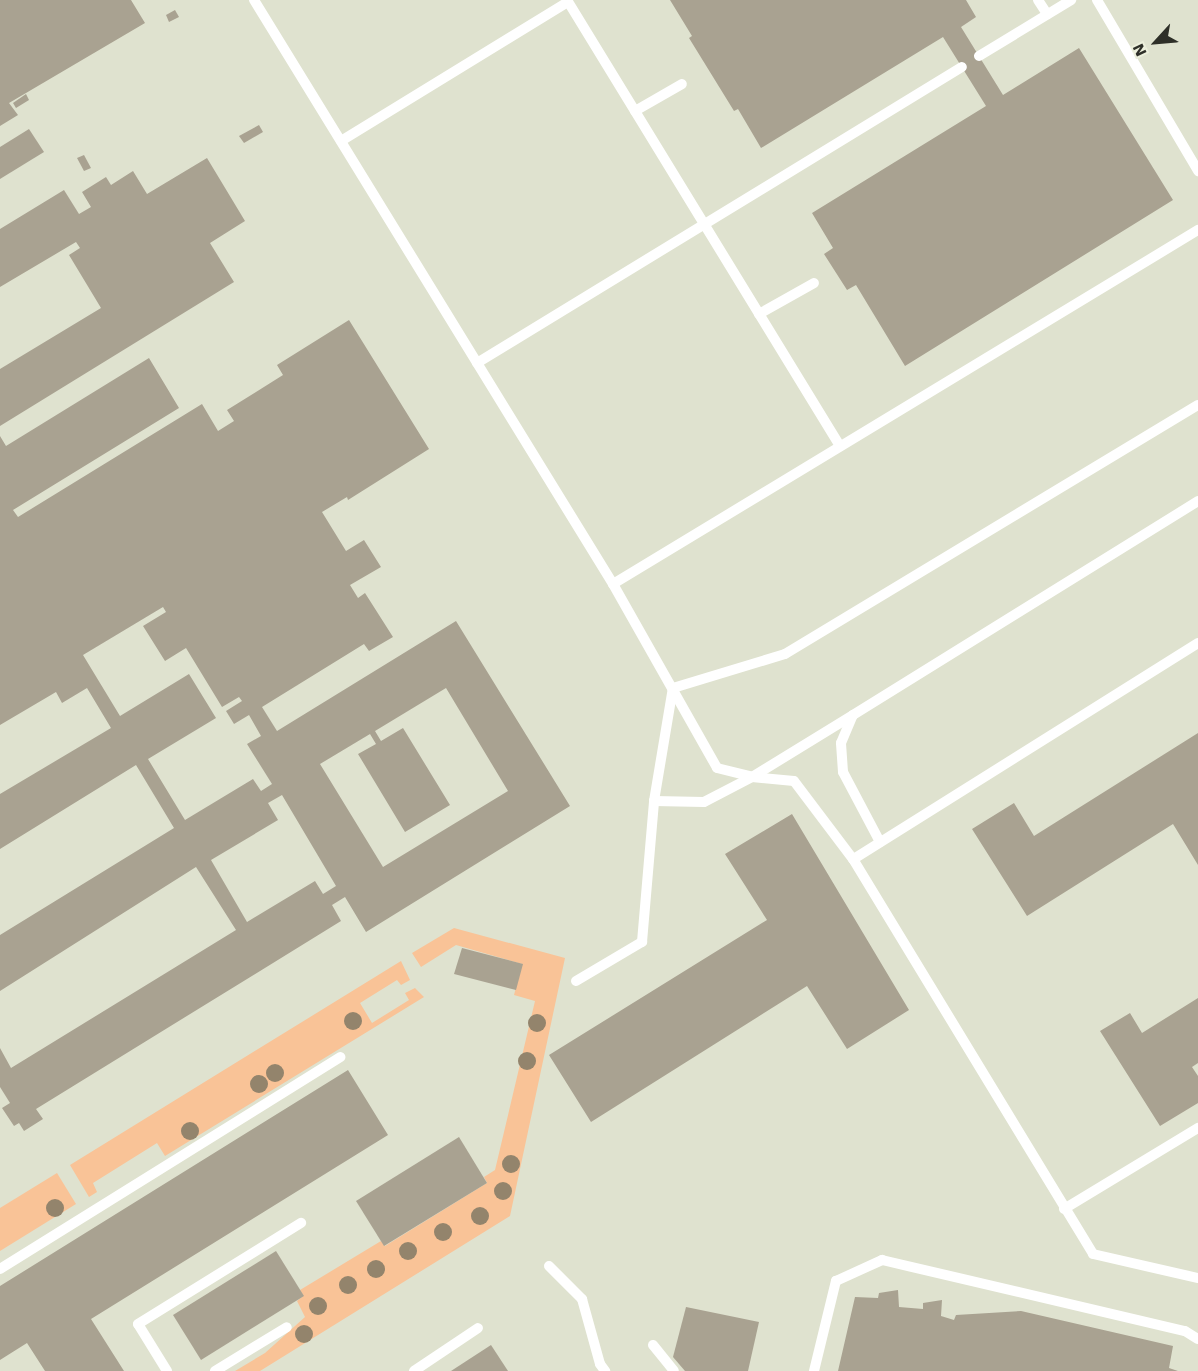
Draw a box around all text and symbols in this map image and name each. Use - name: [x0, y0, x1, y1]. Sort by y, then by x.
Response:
- north arrow: [1126, 12, 1186, 72]
- text: N: [1128, 41, 1151, 60]

